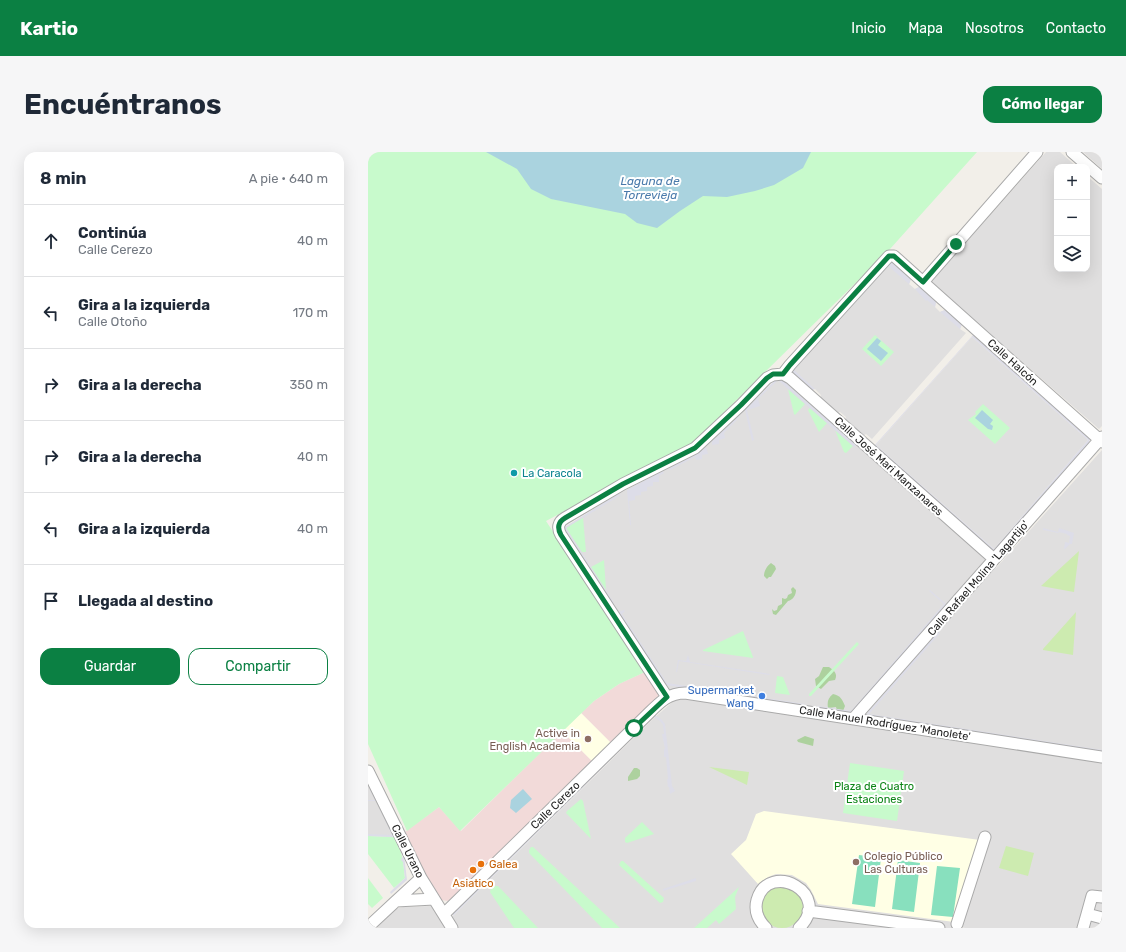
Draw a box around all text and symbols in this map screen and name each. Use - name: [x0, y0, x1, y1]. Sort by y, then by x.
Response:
- text: Kartio: [20, 17, 78, 40]
- text: Inicio: [851, 20, 886, 37]
- text: Mapa: [908, 20, 943, 37]
- text: Nosotros: [965, 20, 1024, 37]
- text: Contacto: [1046, 20, 1106, 37]
- button: Cómo llegar: [983, 86, 1102, 123]
- text: Encuéntranos: [24, 88, 222, 121]
- map controls: [1054, 164, 1090, 272]
- button: +: [1054, 164, 1090, 200]
- text: 8 min: [40, 168, 87, 188]
- text: A pie · 640 m: [249, 171, 328, 186]
- water label: Laguna de Torrevieja: [620, 174, 680, 202]
- button: −: [1054, 200, 1090, 236]
- text: Continúa: [78, 224, 147, 242]
- icon: ahead: [40, 230, 62, 252]
- text: 40 m: [297, 233, 328, 248]
- route end: [947, 235, 965, 253]
- button: layers: [1054, 236, 1090, 272]
- text: Calle Cerezo: [78, 242, 153, 257]
- text: Gira a la izquierda: [78, 296, 210, 314]
- icon: left: [40, 302, 62, 324]
- text: 170 m: [293, 305, 328, 320]
- text: Calle Otoño: [78, 314, 147, 329]
- street label: Calle Halcón: [985, 336, 1041, 388]
- icon: right: [40, 374, 62, 396]
- text: Gira a la derecha: [78, 376, 202, 394]
- text: 350 m: [289, 377, 328, 392]
- street label: Calle José Mari Manzanares: [832, 414, 946, 519]
- icon: right: [40, 446, 62, 468]
- text: Gira a la derecha: [78, 448, 202, 466]
- text: 40 m: [297, 449, 328, 464]
- place label: La Caracola: [522, 467, 582, 480]
- marker: La Caracola: [509, 468, 519, 478]
- icon: left: [40, 518, 62, 540]
- street label: Calle Rafael Molina 'Lagartijo': [925, 518, 1032, 638]
- text: Gira a la izquierda: [78, 520, 210, 538]
- text: 40 m: [297, 521, 328, 536]
- icon: arrive: [40, 590, 62, 612]
- text: Llegada al destino: [78, 592, 213, 610]
- button: Guardar: [40, 648, 180, 685]
- button: Compartir: [188, 648, 328, 685]
- place label: Supermarket Wang: [688, 684, 755, 710]
- marker: Supermarket Wang: [757, 691, 767, 701]
- street label: Calle Manuel Rodríguez 'Manolete': [798, 704, 971, 743]
- route start: [625, 719, 643, 737]
- place label: Active in English Academia: [489, 727, 580, 753]
- marker: Active in English Academia: [583, 734, 593, 744]
- street label: Calle Cerezo: [528, 779, 583, 832]
- park label: Plaza de Cuatro Estaciones: [834, 780, 914, 806]
- street label: Calle Urano: [388, 822, 427, 880]
- place label: Colegio Público Las Culturas: [864, 850, 943, 876]
- marker: Colegio Público Las Culturas: [851, 857, 861, 867]
- place label: Galea: [489, 858, 517, 871]
- marker: Galea: [476, 859, 486, 869]
- marker: Asiatico: [468, 865, 478, 875]
- place label: Asiatico: [452, 877, 494, 890]

